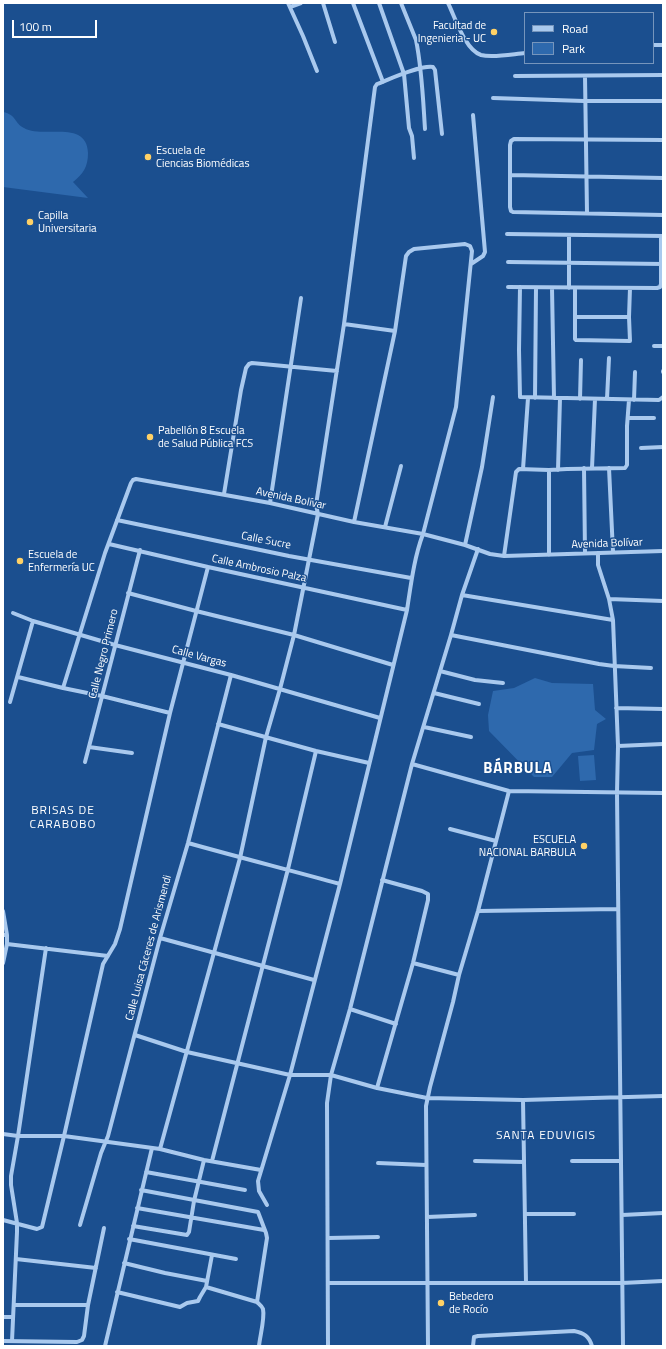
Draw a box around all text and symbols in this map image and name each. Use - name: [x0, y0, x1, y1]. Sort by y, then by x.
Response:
- scale bar: [14, 12, 99, 38]
- legend: [524, 12, 654, 64]
- text: 100 m: [19, 17, 52, 36]
- place label: Facultad de Ingenieria - UC: [418, 19, 486, 45]
- text: Road: [562, 19, 588, 38]
- marker: Facultad de Ingenieria - UC: [489, 27, 499, 37]
- text: Park: [562, 39, 585, 58]
- place label: Escuela de Ciencias Biomédicas: [156, 144, 249, 170]
- marker: Escuela de Ciencias Biomédicas: [143, 152, 153, 162]
- place label: Capilla Universitaria: [38, 209, 97, 235]
- marker: Capilla Universitaria: [25, 217, 35, 227]
- place label: Pabellón 8 Escuela de Salud Pública FCS: [158, 424, 253, 450]
- marker: Pabellón 8 Escuela de Salud Pública FCS: [145, 432, 155, 442]
- street label: Avenida Bolívar: [255, 485, 327, 513]
- street label: Calle Sucre: [240, 530, 292, 552]
- street label: Avenida Bolívar: [571, 536, 643, 552]
- place label: Escuela de Enfermería UC: [28, 548, 95, 574]
- street label: Calle Ambrosio Palza: [210, 553, 308, 585]
- marker: Escuela de Enfermería UC: [15, 556, 25, 566]
- street label: Calle Negro Primero: [86, 608, 122, 700]
- street label: Calle Vargas: [170, 643, 228, 671]
- district label: BÁRBULA: [483, 760, 553, 778]
- district label: BRISAS DE CARABOBO: [30, 804, 96, 832]
- place label: ESCUELA NACIONAL BARBULA: [479, 833, 576, 859]
- marker: ESCUELA NACIONAL BARBULA: [579, 841, 589, 851]
- street label: Calle Luisa Cáceres de Arismendi: [123, 874, 175, 1022]
- district label: SANTA EDUVIGIS: [496, 1129, 596, 1143]
- place label: Bebedero de Rocío: [449, 1290, 494, 1316]
- marker: Bebedero de Rocío: [436, 1298, 446, 1308]

